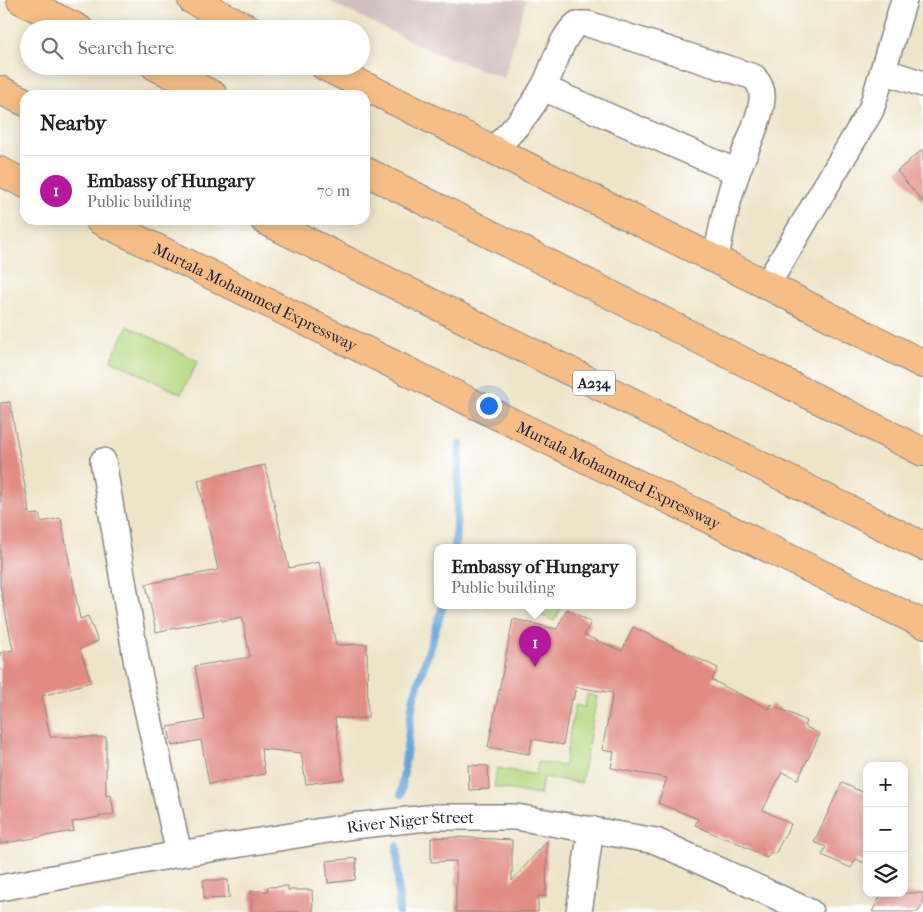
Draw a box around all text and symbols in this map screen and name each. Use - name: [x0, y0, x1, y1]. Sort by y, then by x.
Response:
- search box: [20, 20, 370, 75]
- icon: search: [38, 34, 66, 62]
- text: Search here: [78, 37, 174, 59]
- text: Nearby: [40, 111, 106, 135]
- text: Embassy of Hungary: [87, 170, 255, 192]
- text: 1: [53, 181, 59, 200]
- text: 70 m: [317, 181, 350, 200]
- text: Public building: [87, 192, 191, 211]
- street label: Murtala Mohammed Expressway: [150, 239, 361, 355]
- road number: A234: [573, 370, 615, 396]
- your location: [476, 393, 502, 419]
- street label: Murtala Mohammed Expressway: [514, 417, 724, 534]
- popup: [434, 544, 636, 609]
- text: Embassy of Hungary: [451, 556, 619, 578]
- text: Public building: [451, 578, 555, 597]
- pin: 1: [519, 626, 551, 667]
- map controls: [863, 762, 908, 897]
- button: +: [863, 762, 908, 807]
- button: −: [863, 807, 908, 852]
- street label: River Niger Street: [345, 808, 474, 837]
- button: layers: [863, 852, 908, 897]

